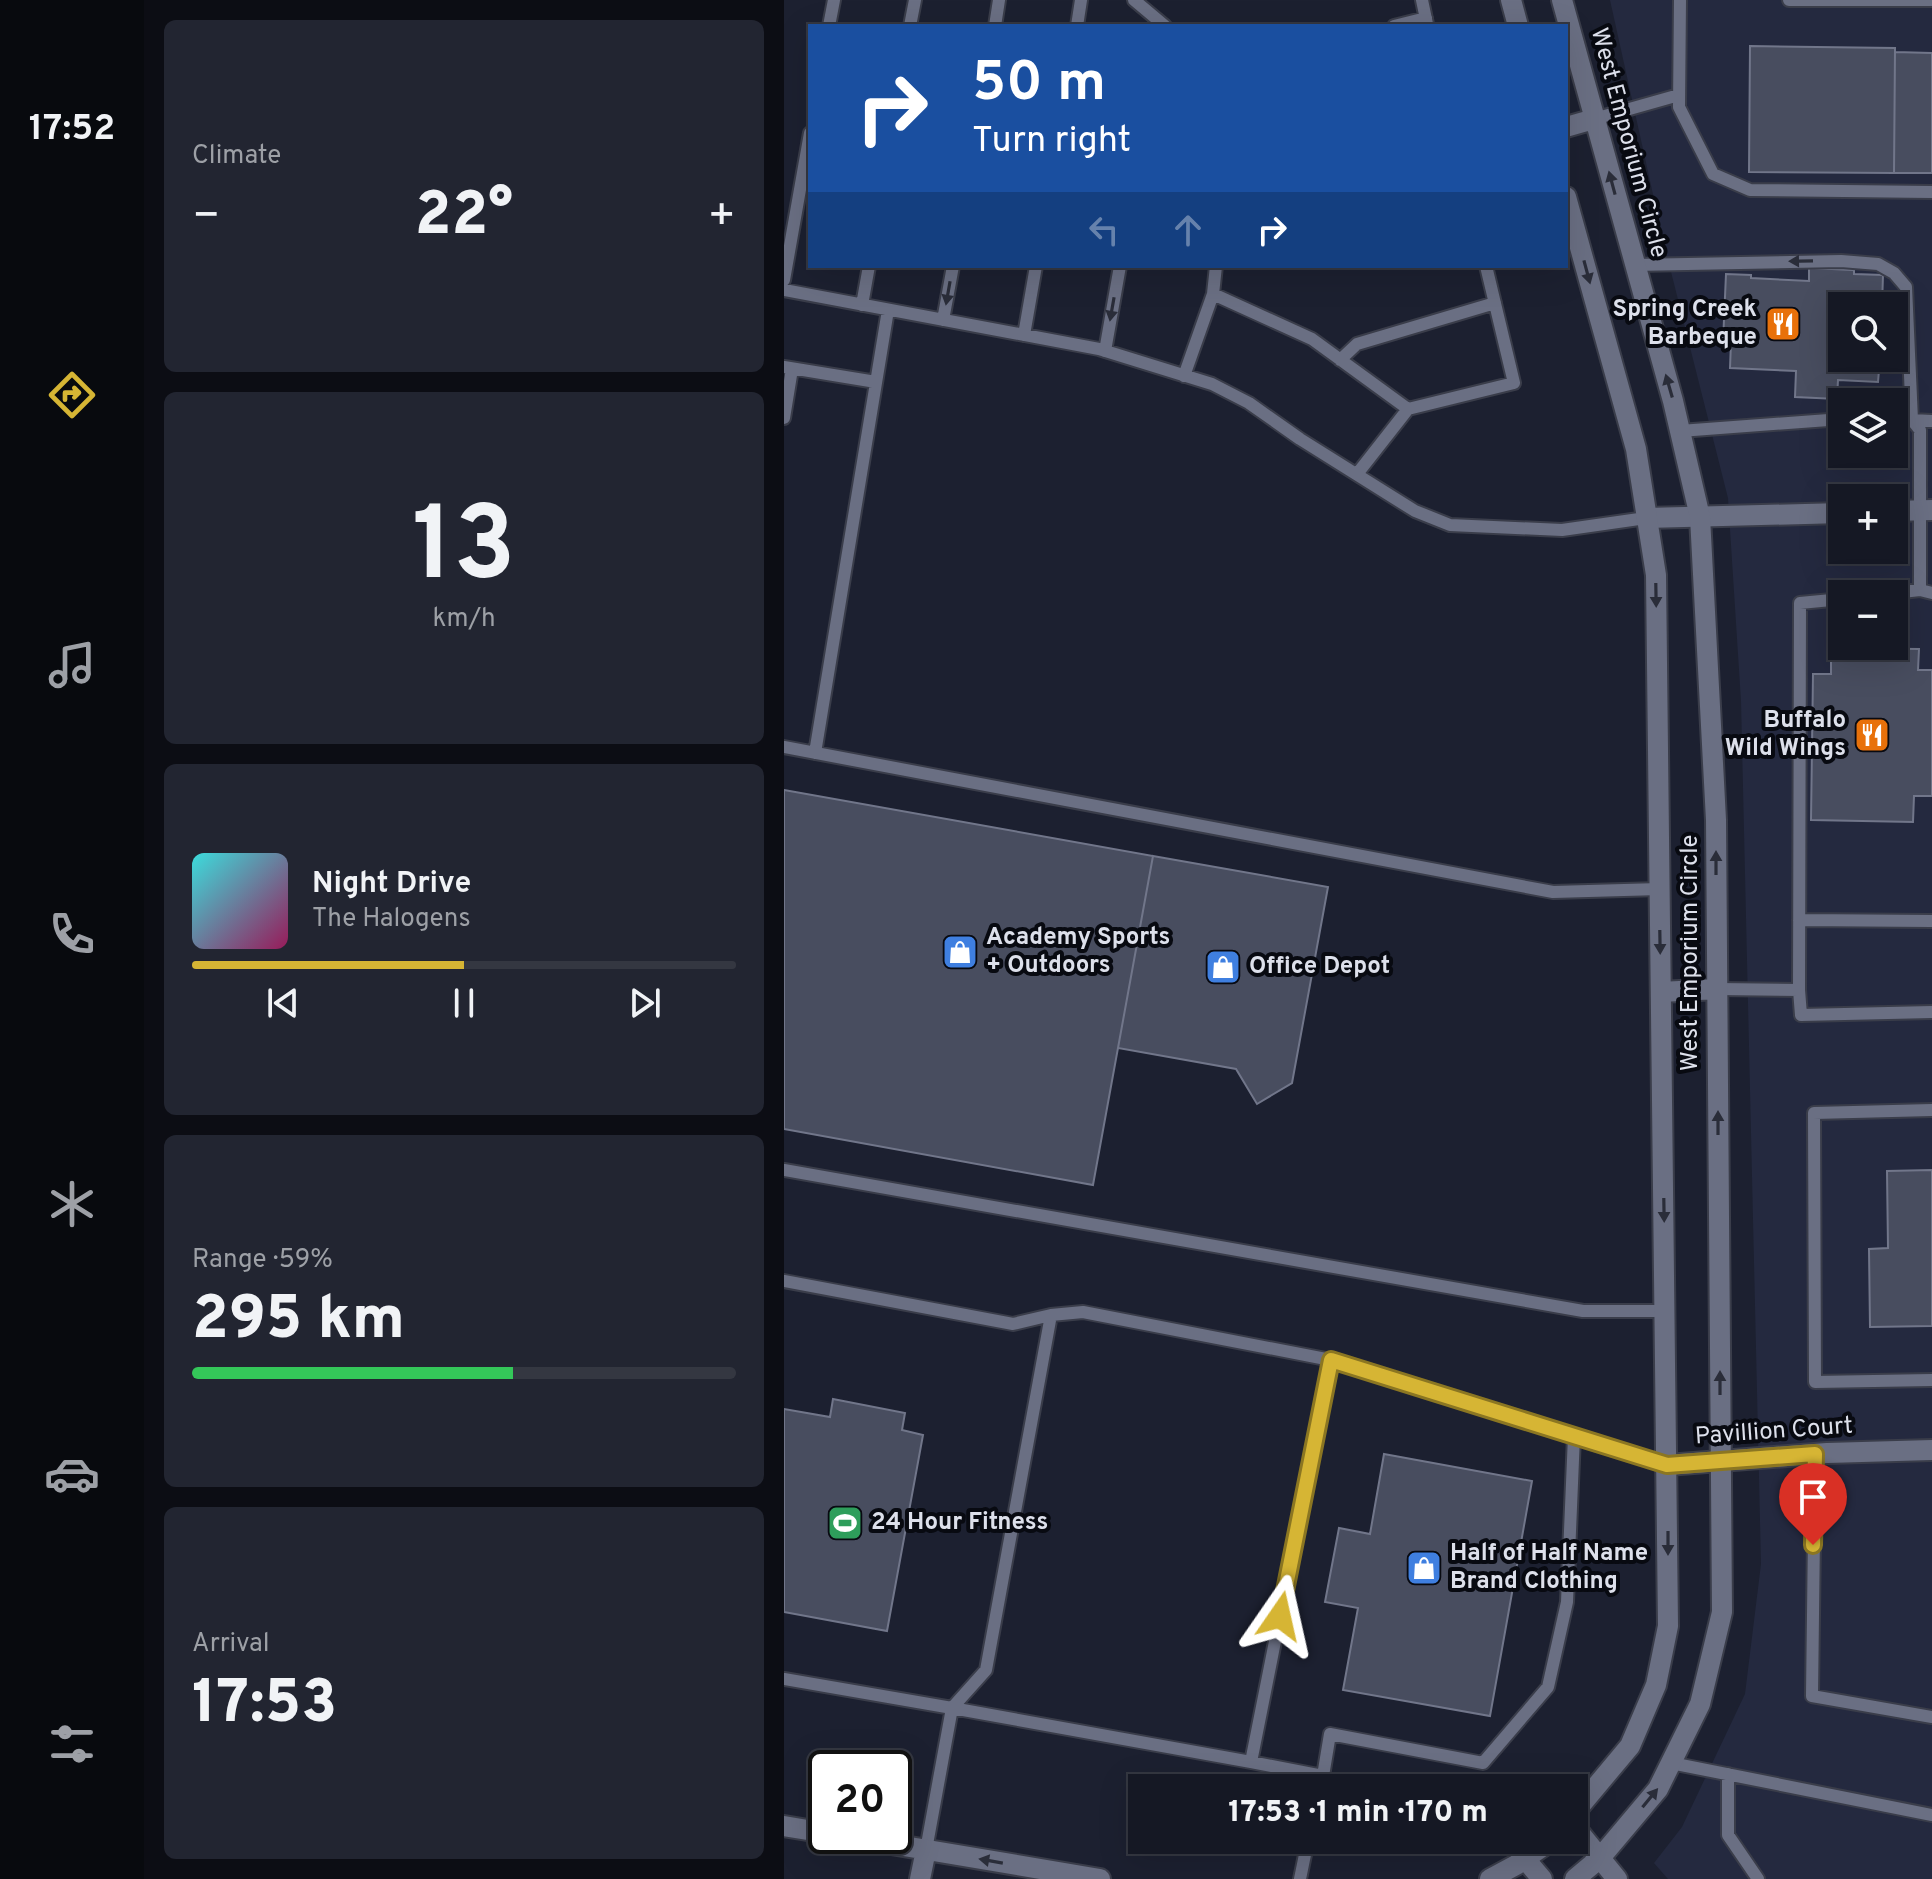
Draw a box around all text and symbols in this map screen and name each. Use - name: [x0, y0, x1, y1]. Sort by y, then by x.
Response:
- street label: West Emporium Circle: [1583, 25, 1673, 261]
- text: 50 m: [972, 50, 1106, 120]
- icon: right: [840, 56, 944, 160]
- text: 17:52: [29, 107, 115, 153]
- text: Turn right: [972, 119, 1131, 165]
- text: Climate: [192, 140, 281, 173]
- one-way arrow: [1605, 171, 1617, 196]
- text: 22°: [415, 180, 513, 256]
- text: −: [192, 190, 220, 246]
- text: +: [708, 190, 736, 246]
- icon: left: [1082, 208, 1126, 252]
- icon: ahead: [1166, 208, 1210, 252]
- icon: right: [1250, 208, 1294, 252]
- one-way arrow: [1788, 255, 1813, 268]
- one-way arrow: [1581, 260, 1594, 284]
- one-way arrow: [941, 281, 953, 306]
- map controls: [1828, 292, 1908, 660]
- button: search: [1828, 292, 1908, 372]
- place label: Spring Creek Barbeque: [1612, 295, 1757, 353]
- one-way arrow: [1106, 296, 1118, 321]
- restaurant icon: Spring Creek Barbeque: [1764, 305, 1802, 343]
- icon: directions: [44, 367, 100, 423]
- one-way arrow: [1662, 374, 1675, 398]
- button: layers: [1828, 388, 1908, 468]
- button: +: [1828, 484, 1908, 564]
- text: 13: [412, 485, 516, 617]
- button: −: [1828, 580, 1908, 660]
- one-way arrow: [1650, 583, 1662, 608]
- text: km/h: [432, 603, 496, 636]
- icon: music: [44, 637, 100, 693]
- place label: Buffalo Wild Wings: [1725, 706, 1846, 764]
- restaurant icon: Buffalo Wild Wings: [1853, 716, 1891, 754]
- street label: West Emporium Circle: [1676, 835, 1706, 1071]
- one-way arrow: [1710, 850, 1722, 875]
- text: Night Drive: [312, 866, 471, 903]
- text: The Halogens: [312, 903, 471, 936]
- icon: phone: [44, 906, 100, 962]
- place label: Academy Sports + Outdoors: [986, 923, 1170, 981]
- one-way arrow: [1654, 930, 1667, 955]
- shop icon: Academy Sports + Outdoors: [941, 933, 979, 971]
- shop icon: Office Depot: [1204, 948, 1242, 986]
- place label: Office Depot: [1249, 952, 1390, 982]
- icon: previous: [261, 981, 305, 1025]
- icon: pause: [442, 981, 486, 1025]
- icon: next: [623, 981, 667, 1025]
- one-way arrow: [1712, 1110, 1724, 1135]
- icon: climate: [44, 1176, 100, 1232]
- one-way arrow: [1658, 1198, 1670, 1223]
- text: Range · 59%: [192, 1244, 333, 1277]
- text: 295 km: [192, 1284, 405, 1360]
- one-way arrow: [1714, 1370, 1726, 1395]
- street label: Pavillion Court: [1694, 1412, 1854, 1452]
- icon: car: [44, 1446, 100, 1502]
- pin: [1779, 1463, 1847, 1545]
- icon: arrive: [1791, 1475, 1835, 1519]
- sports icon: 24 Hour Fitness: [826, 1504, 864, 1542]
- place label: 24 Hour Fitness: [871, 1508, 1048, 1538]
- one-way arrow: [1662, 1531, 1674, 1556]
- place label: Half of Half Name Brand Clothing: [1450, 1539, 1648, 1597]
- shop icon: Half of Half Name Brand Clothing: [1405, 1549, 1443, 1587]
- position arrow: [1238, 1574, 1322, 1658]
- text: Arrival: [192, 1628, 270, 1661]
- text: 17:53: [192, 1668, 337, 1744]
- icon: filters: [44, 1716, 100, 1772]
- speed limit sign: 20: [808, 1750, 912, 1854]
- one-way arrow: [1641, 1788, 1658, 1808]
- text: 17:53 · 1 min · 170 m: [1228, 1795, 1488, 1832]
- one-way arrow: [978, 1854, 1003, 1866]

